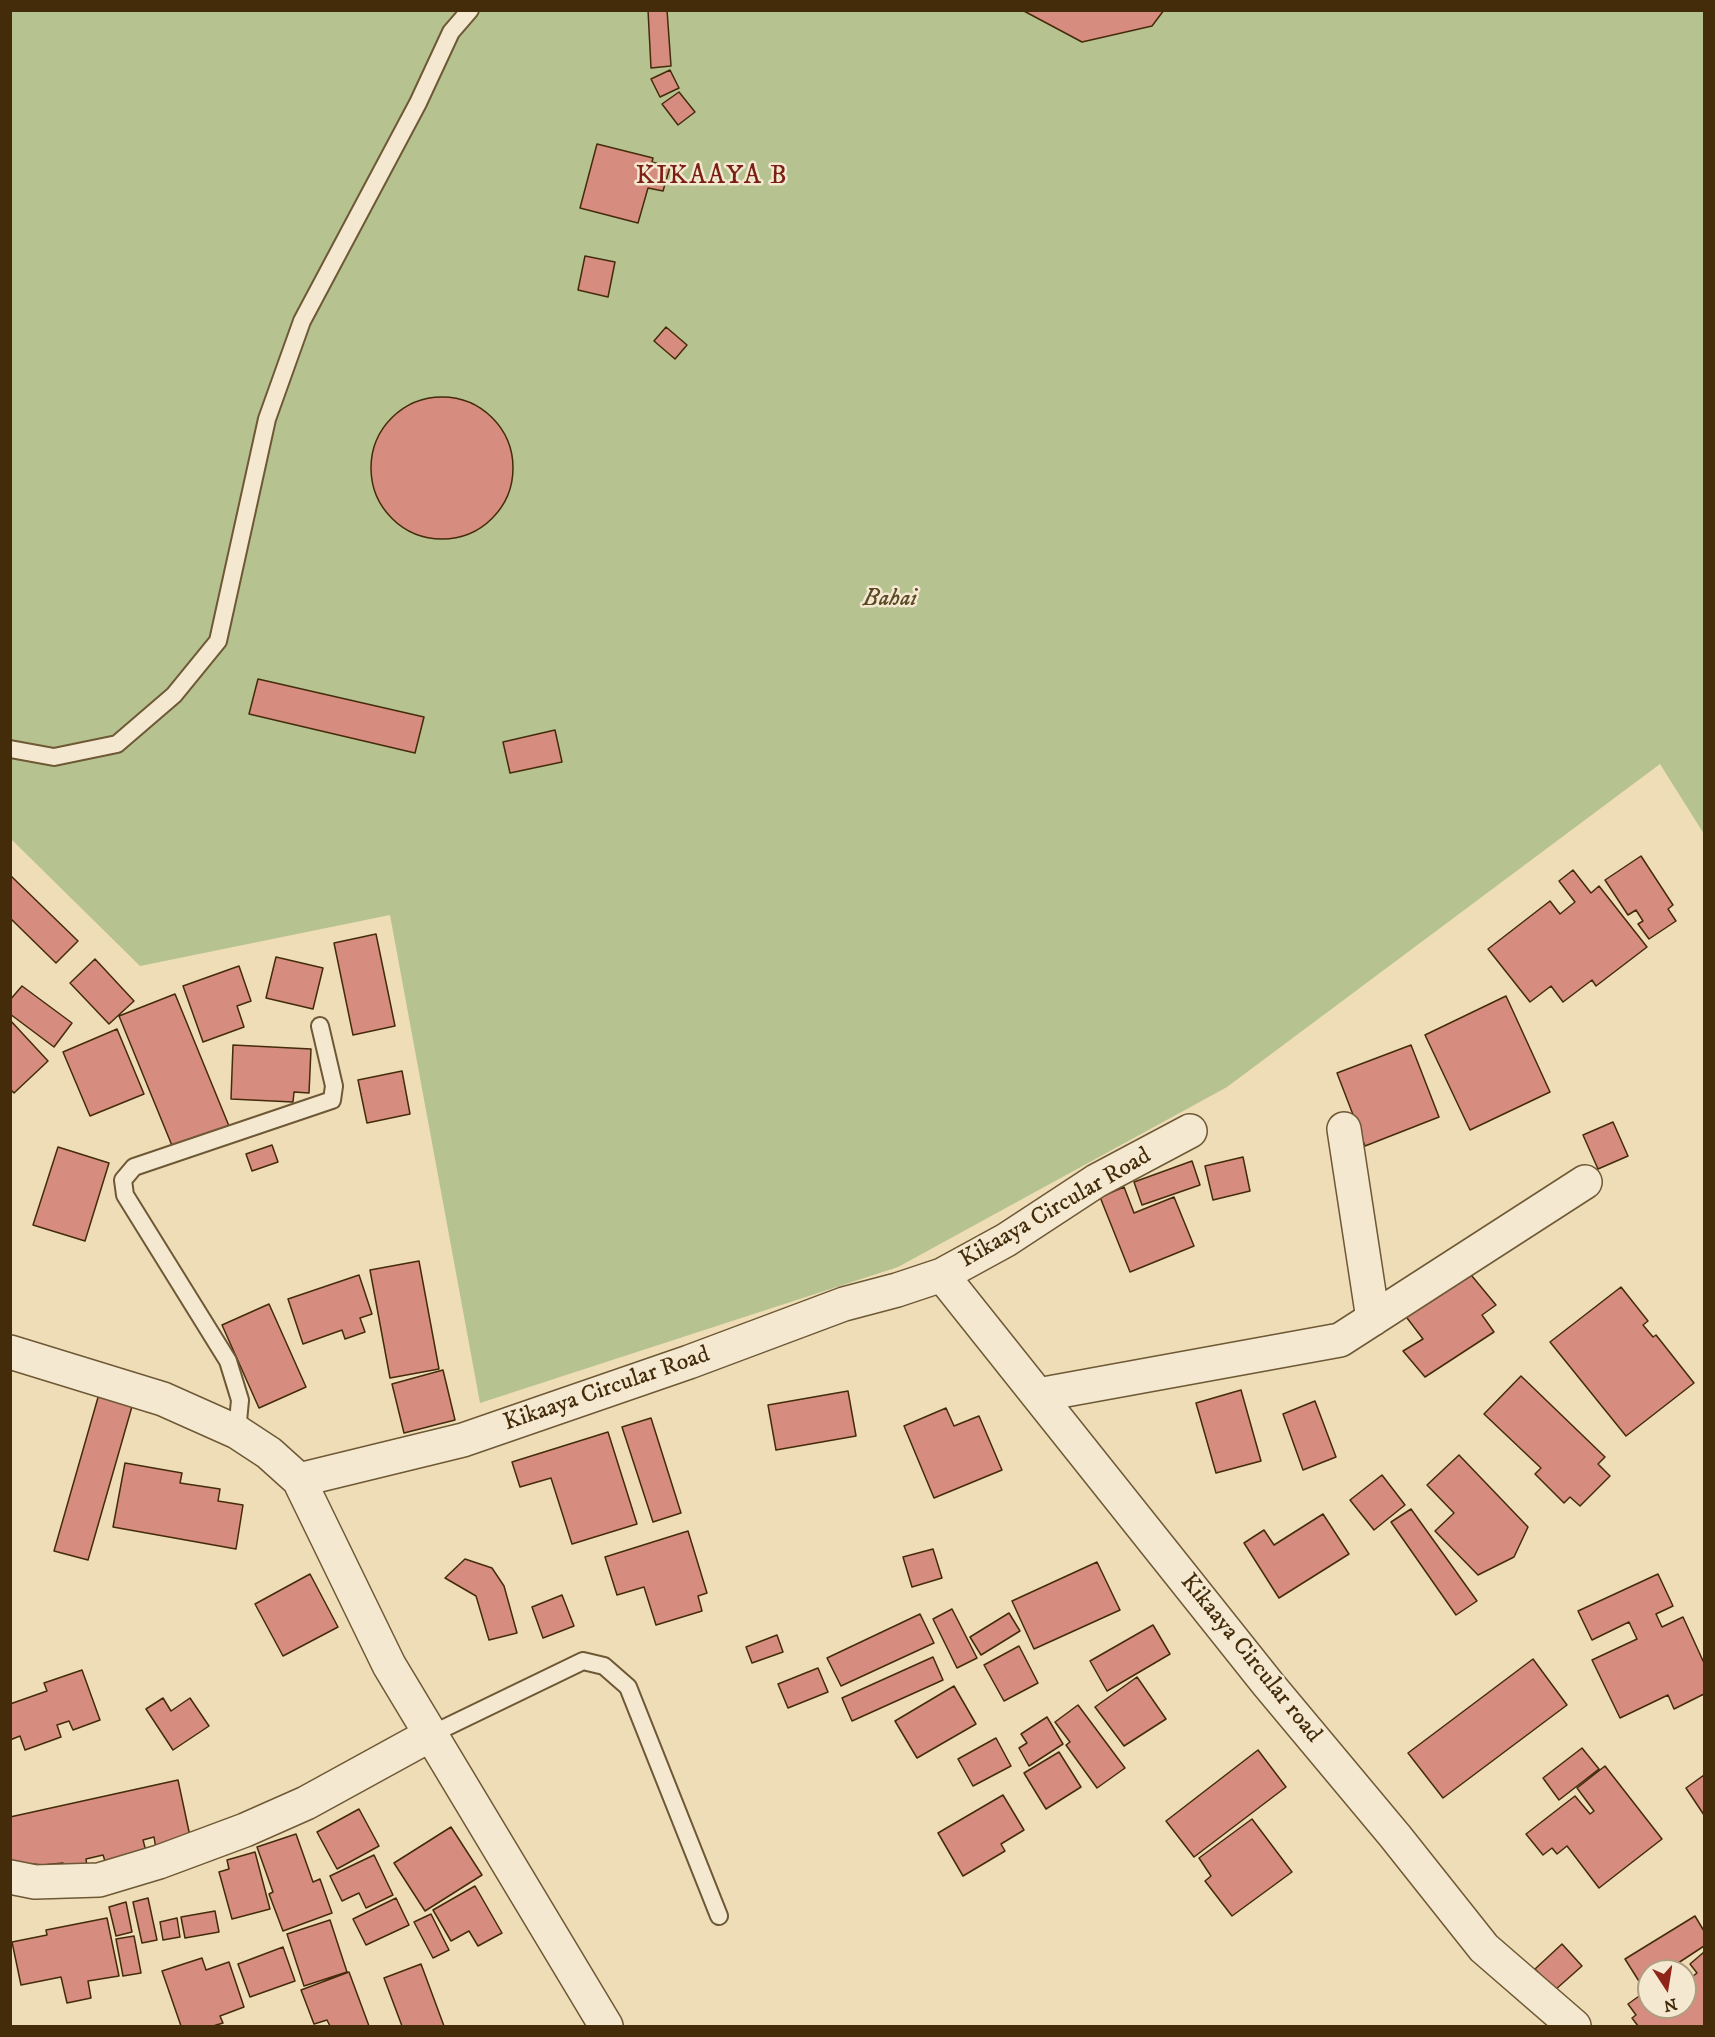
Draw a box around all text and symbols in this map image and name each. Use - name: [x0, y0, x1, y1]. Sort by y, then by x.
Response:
- district label: KIKAAYA B: [636, 161, 788, 193]
- park label: Bahai: [863, 586, 917, 614]
- street label: Kikaaya Circular Road: [955, 1143, 1157, 1275]
- street label: Kikaaya Circular Road: [500, 1341, 714, 1439]
- street label: Kikaaya Circular road: [1173, 1569, 1327, 1749]
- north arrow: [1637, 1959, 1697, 2019]
- text: N: [1662, 1994, 1679, 2016]

